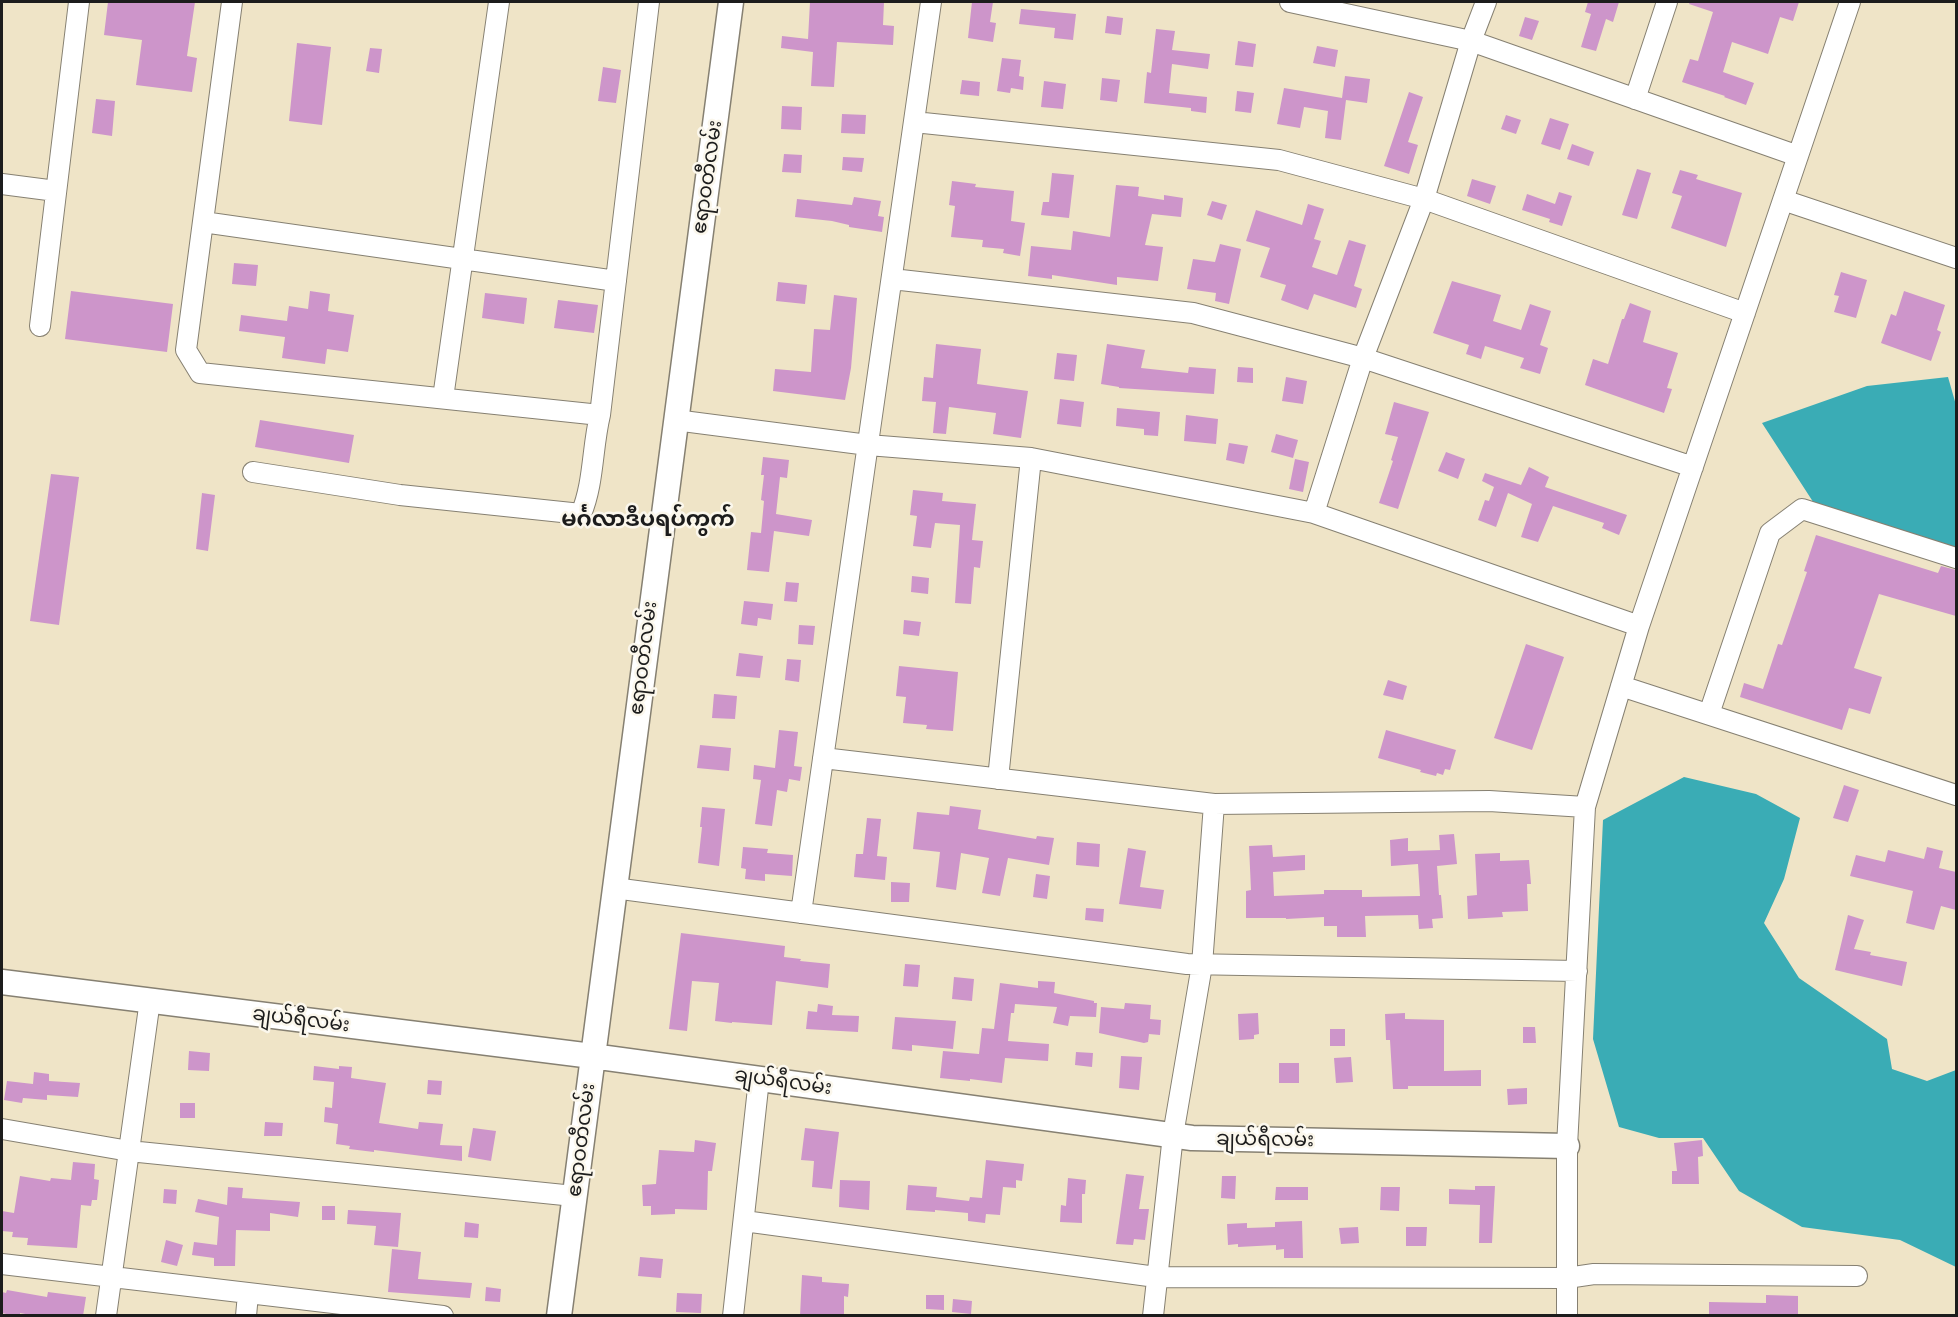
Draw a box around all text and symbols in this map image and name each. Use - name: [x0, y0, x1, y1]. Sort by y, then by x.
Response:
- street label: ဧရာဝတီလမ်း: [688, 119, 728, 235]
- district label: မင်္ဂလာဒီပရပ်ကွက်: [561, 507, 735, 533]
- street label: ဧရာဝတီလမ်း: [625, 600, 663, 716]
- street label: ချယ်ရီလမ်း: [251, 1002, 351, 1038]
- street label: ချယ်ရီလမ်း: [733, 1063, 833, 1101]
- street label: ဧရာဝတီလမ်း: [563, 1082, 601, 1198]
- street label: ချယ်ရီလမ်း: [1216, 1127, 1314, 1153]

